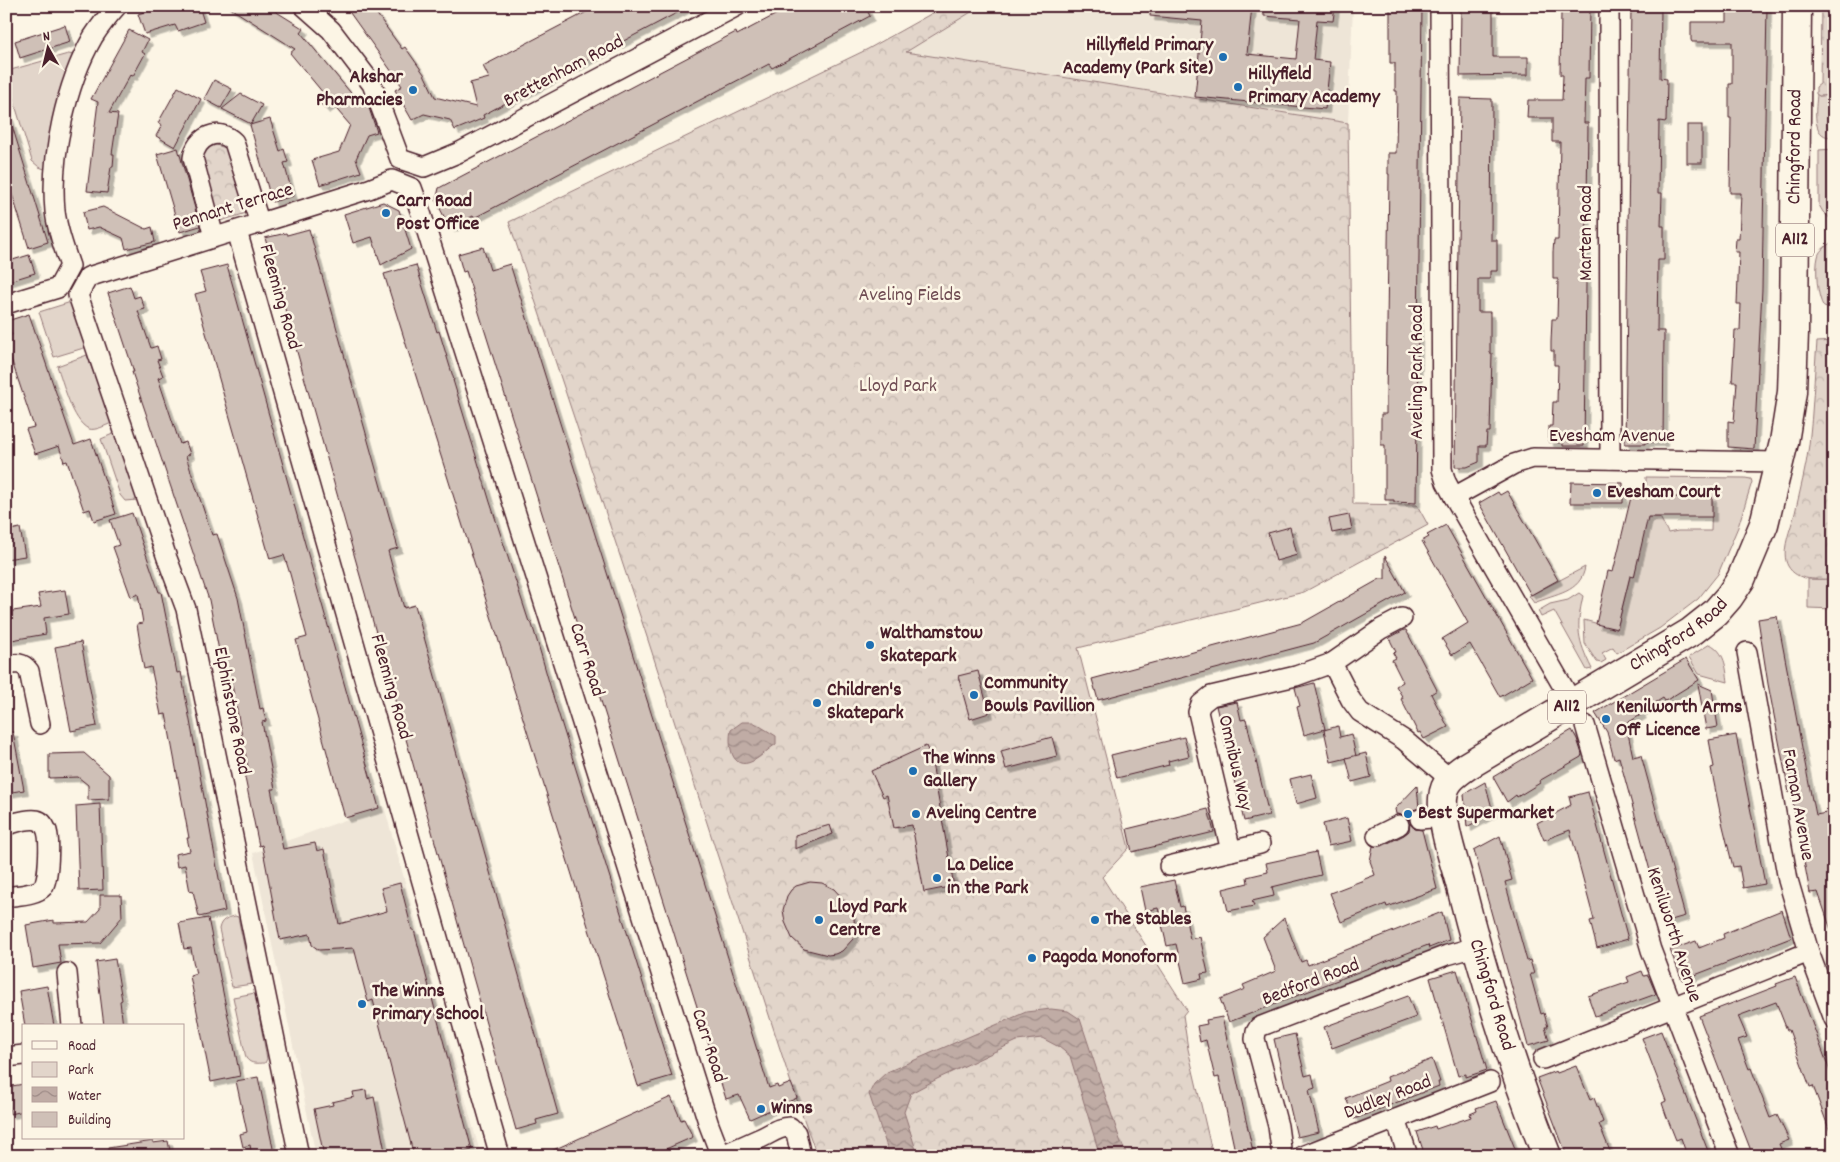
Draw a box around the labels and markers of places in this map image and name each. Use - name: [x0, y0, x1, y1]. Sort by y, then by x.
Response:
- place label: Hillyfield Primary Academy (Park Site): [1063, 32, 1214, 83]
- marker: Hillyfield Primary Academy (Park Site): [1217, 51, 1229, 63]
- place label: Hillyfield Primary Academy: [1248, 61, 1381, 112]
- place label: Akshar Pharmacies: [316, 64, 404, 115]
- marker: Hillyfield Primary Academy: [1232, 81, 1244, 93]
- marker: Akshar Pharmacies: [407, 84, 419, 96]
- place label: Carr Road Post Office: [396, 188, 480, 239]
- marker: Carr Road Post Office: [380, 207, 392, 219]
- place label: Evesham Court: [1607, 479, 1721, 507]
- marker: Evesham Court: [1591, 487, 1603, 499]
- place label: Walthamstow Skatepark: [880, 620, 983, 671]
- marker: Walthamstow Skatepark: [864, 639, 876, 651]
- place label: Community Bowls Pavillion: [984, 670, 1095, 721]
- place label: Children's Skatepark: [827, 677, 904, 728]
- marker: Community Bowls Pavillion: [968, 689, 980, 701]
- place label: Kenilworth Arms Off Licence: [1616, 694, 1743, 745]
- marker: Children's Skatepark: [811, 697, 823, 709]
- marker: Kenilworth Arms Off Licence: [1600, 713, 1612, 725]
- place label: The Winns Gallery: [923, 745, 996, 796]
- marker: The Winns Gallery: [907, 765, 919, 777]
- place label: Aveling Centre: [926, 800, 1037, 828]
- place label: Best Supermarket: [1418, 800, 1555, 828]
- marker: Aveling Centre: [910, 808, 922, 820]
- marker: Best Supermarket: [1402, 808, 1414, 820]
- place label: La Delice in the Park: [947, 852, 1028, 903]
- marker: La Delice in the Park: [931, 872, 943, 884]
- place label: Lloyd Park Centre: [829, 894, 907, 945]
- place label: The Stables: [1105, 906, 1192, 934]
- marker: Lloyd Park Centre: [813, 914, 825, 926]
- marker: The Stables: [1089, 914, 1101, 926]
- place label: Pagoda Monoform: [1042, 944, 1178, 972]
- marker: Pagoda Monoform: [1026, 952, 1038, 964]
- place label: The Winns Primary School: [372, 978, 484, 1029]
- marker: The Winns Primary School: [356, 998, 368, 1010]
- place label: Winns: [771, 1095, 813, 1123]
- marker: Winns: [755, 1103, 767, 1115]

